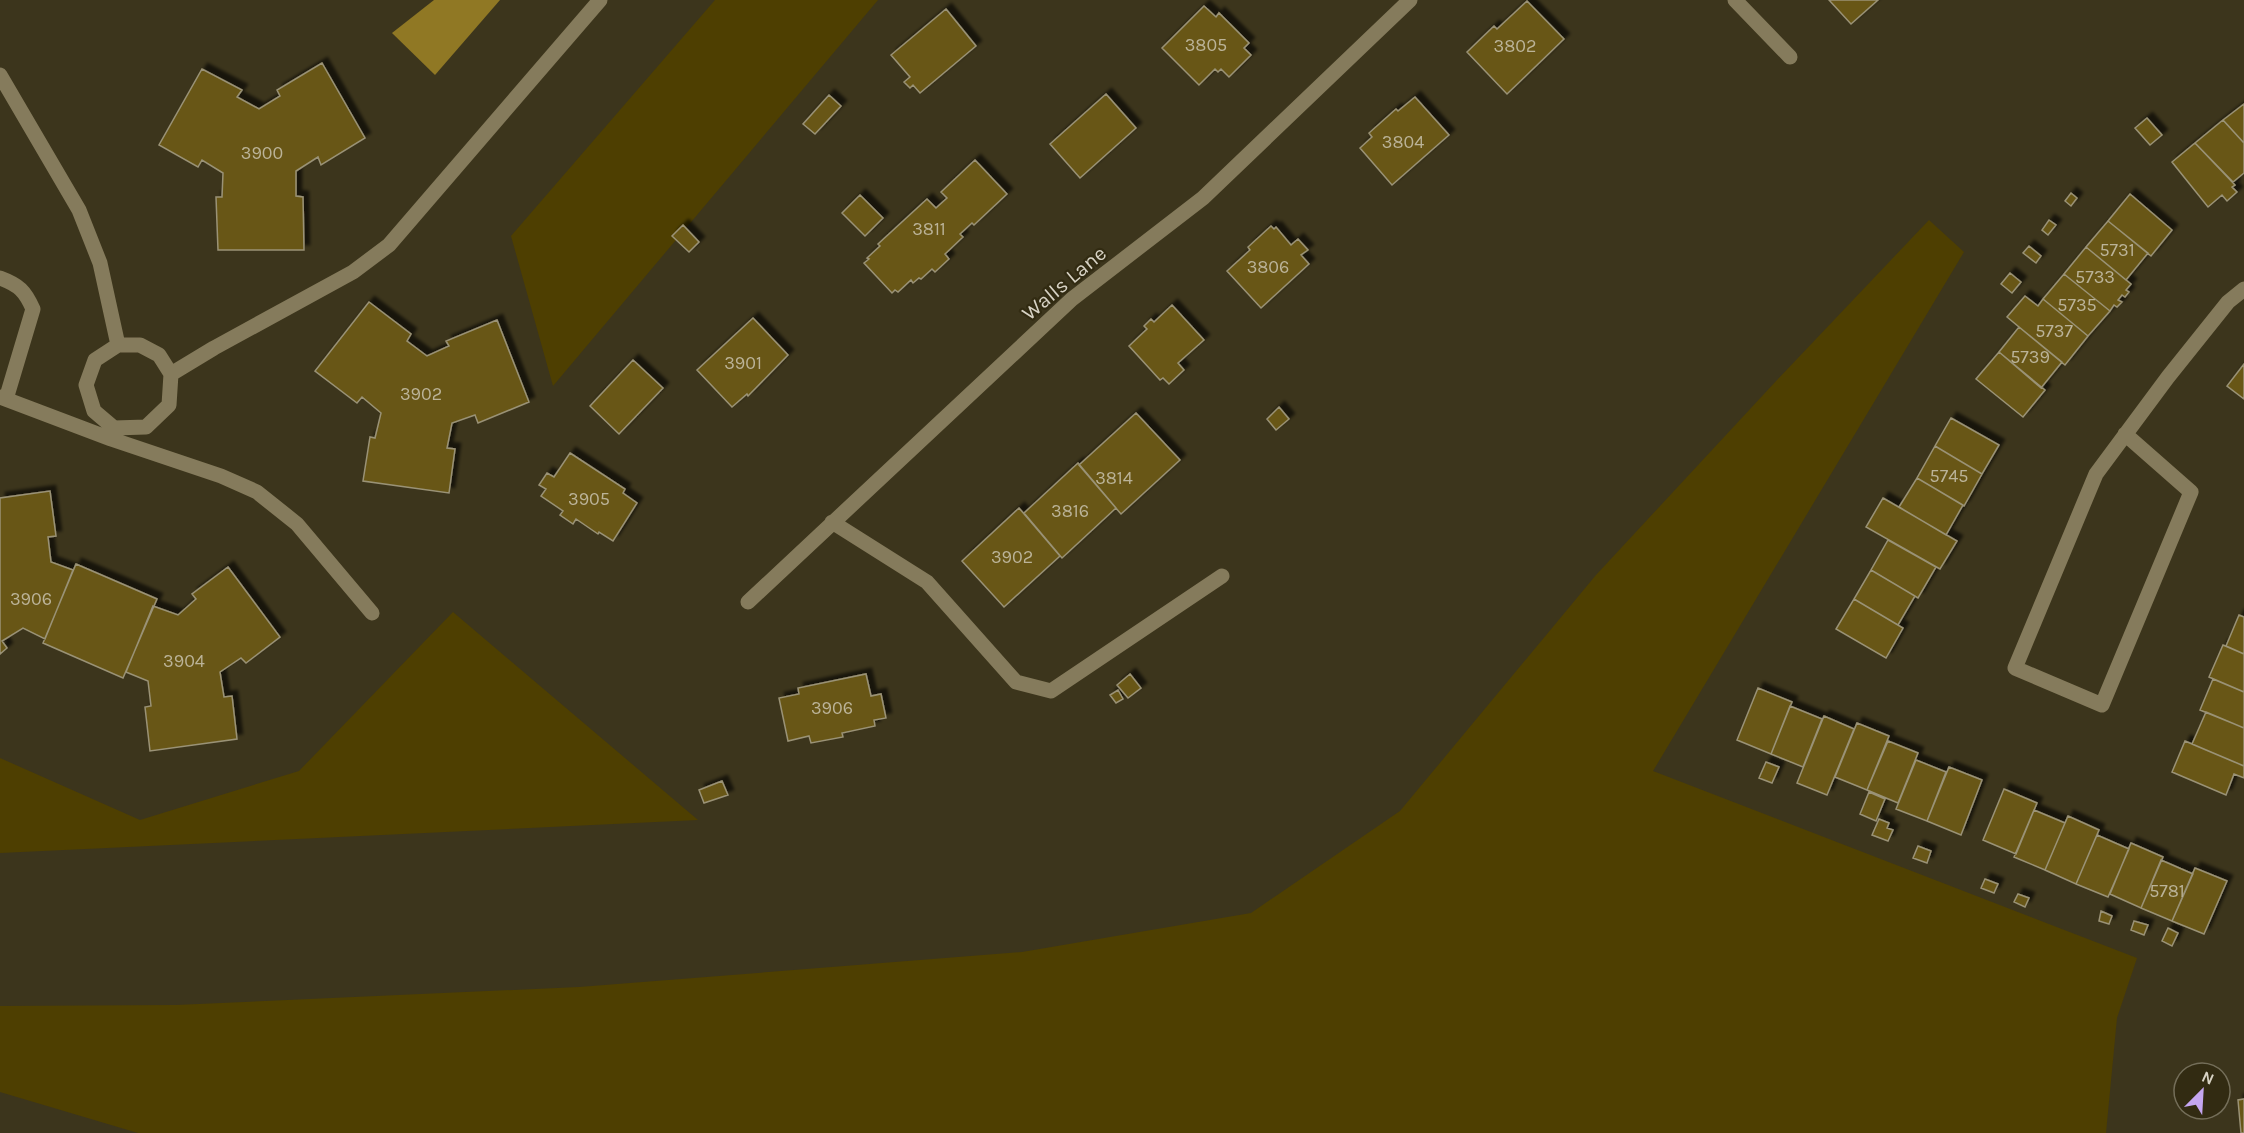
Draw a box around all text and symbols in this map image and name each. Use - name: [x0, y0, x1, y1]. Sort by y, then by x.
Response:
- house number: 3805: [1185, 34, 1227, 56]
- house number: 3802: [1494, 35, 1536, 57]
- house number: 3804: [1382, 131, 1424, 153]
- house number: 3900: [241, 142, 283, 164]
- house number: 3811: [912, 218, 946, 240]
- house number: 5731: [2099, 239, 2135, 261]
- street label: Walls Lane: [1017, 241, 1111, 325]
- house number: 3806: [1247, 256, 1289, 278]
- house number: 5733: [2075, 266, 2115, 288]
- house number: 5735: [2057, 294, 2097, 316]
- house number: 5737: [2035, 320, 2073, 342]
- house number: 5739: [2010, 346, 2050, 368]
- house number: 3901: [724, 352, 762, 374]
- house number: 3902: [400, 383, 442, 405]
- house number: 5745: [1930, 465, 1968, 487]
- house number: 3814: [1095, 467, 1133, 489]
- house number: 3905: [568, 488, 610, 510]
- house number: 3816: [1051, 500, 1089, 522]
- house number: 3902: [991, 546, 1033, 568]
- house number: 3906: [10, 588, 52, 610]
- house number: 3904: [163, 650, 205, 672]
- house number: 3906: [811, 697, 853, 719]
- house number: 5781: [2149, 880, 2185, 902]
- north arrow: [2172, 1061, 2232, 1121]
- text: N: [2199, 1067, 2217, 1089]

